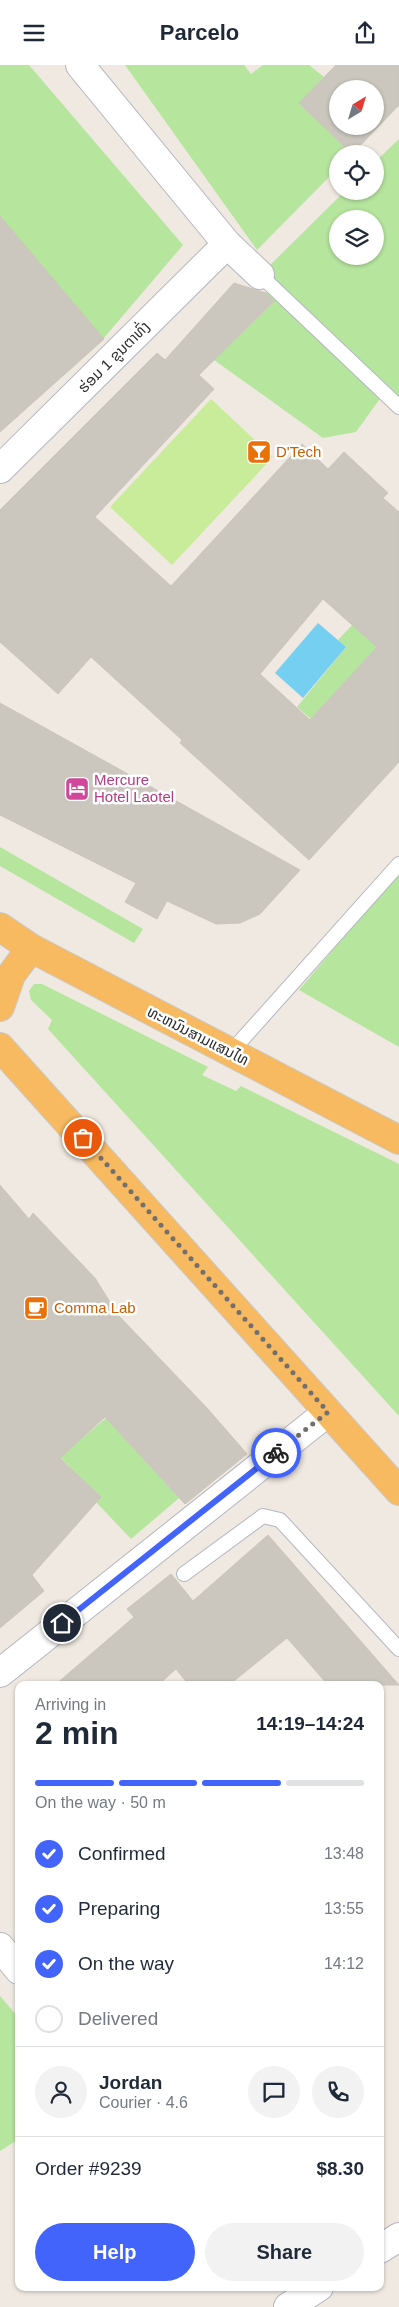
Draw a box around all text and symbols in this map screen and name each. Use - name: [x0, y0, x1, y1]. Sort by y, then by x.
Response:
- icon: menu: [20, 19, 48, 47]
- icon: share: [351, 19, 379, 47]
- text: Parcelo: [160, 20, 239, 45]
- north arrow: [329, 80, 384, 135]
- map controls: [329, 80, 384, 265]
- button: locate: [329, 145, 384, 200]
- button: layers: [329, 210, 384, 265]
- street label: ຮ່ອມ 1 ຂູນຕາທົ່ງ: [73, 316, 154, 397]
- bar icon: D'Tech: [246, 439, 272, 465]
- place label: D'Tech: [276, 443, 321, 460]
- place label: Mercure Hotel Laotel: [94, 771, 174, 805]
- hotel icon: Mercure Hotel Laotel: [64, 776, 90, 802]
- street label: ທະຫນົນສາມແສນໄທ: [145, 1003, 252, 1068]
- pin: [62, 1117, 104, 1159]
- icon: bag: [69, 1124, 97, 1152]
- cafe icon: Comma Lab: [23, 1295, 49, 1321]
- place label: Comma Lab: [54, 1299, 136, 1316]
- courier: [251, 1428, 301, 1478]
- icon: bike: [262, 1439, 290, 1467]
- pin: [41, 1602, 83, 1644]
- icon: home: [48, 1609, 76, 1637]
- text: Arriving in: [35, 1696, 106, 1713]
- text: 14:19–14:24: [256, 1713, 364, 1734]
- text: 2 min: [35, 1715, 119, 1751]
- text: On the way · 50 m: [35, 1794, 166, 1811]
- icon: check: [35, 1840, 63, 1868]
- text: Confirmed: [78, 1843, 166, 1864]
- text: 13:48: [324, 1845, 364, 1862]
- icon: check: [35, 1895, 63, 1923]
- text: Preparing: [78, 1898, 160, 1919]
- text: 13:55: [324, 1900, 364, 1917]
- icon: check: [35, 1950, 63, 1978]
- text: On the way: [78, 1953, 174, 1974]
- text: 14:12: [324, 1955, 364, 1972]
- text: Delivered: [78, 2008, 158, 2029]
- button: person: [35, 2066, 87, 2118]
- button: chat: [248, 2066, 300, 2118]
- button: phone: [312, 2066, 364, 2118]
- text: Jordan: [99, 2072, 162, 2093]
- text: Courier · 4.6: [99, 2094, 188, 2111]
- text: Order #9239: [35, 2158, 142, 2179]
- text: $8.30: [316, 2158, 364, 2179]
- button: Help: [35, 2223, 195, 2281]
- button: Share: [205, 2223, 364, 2281]

